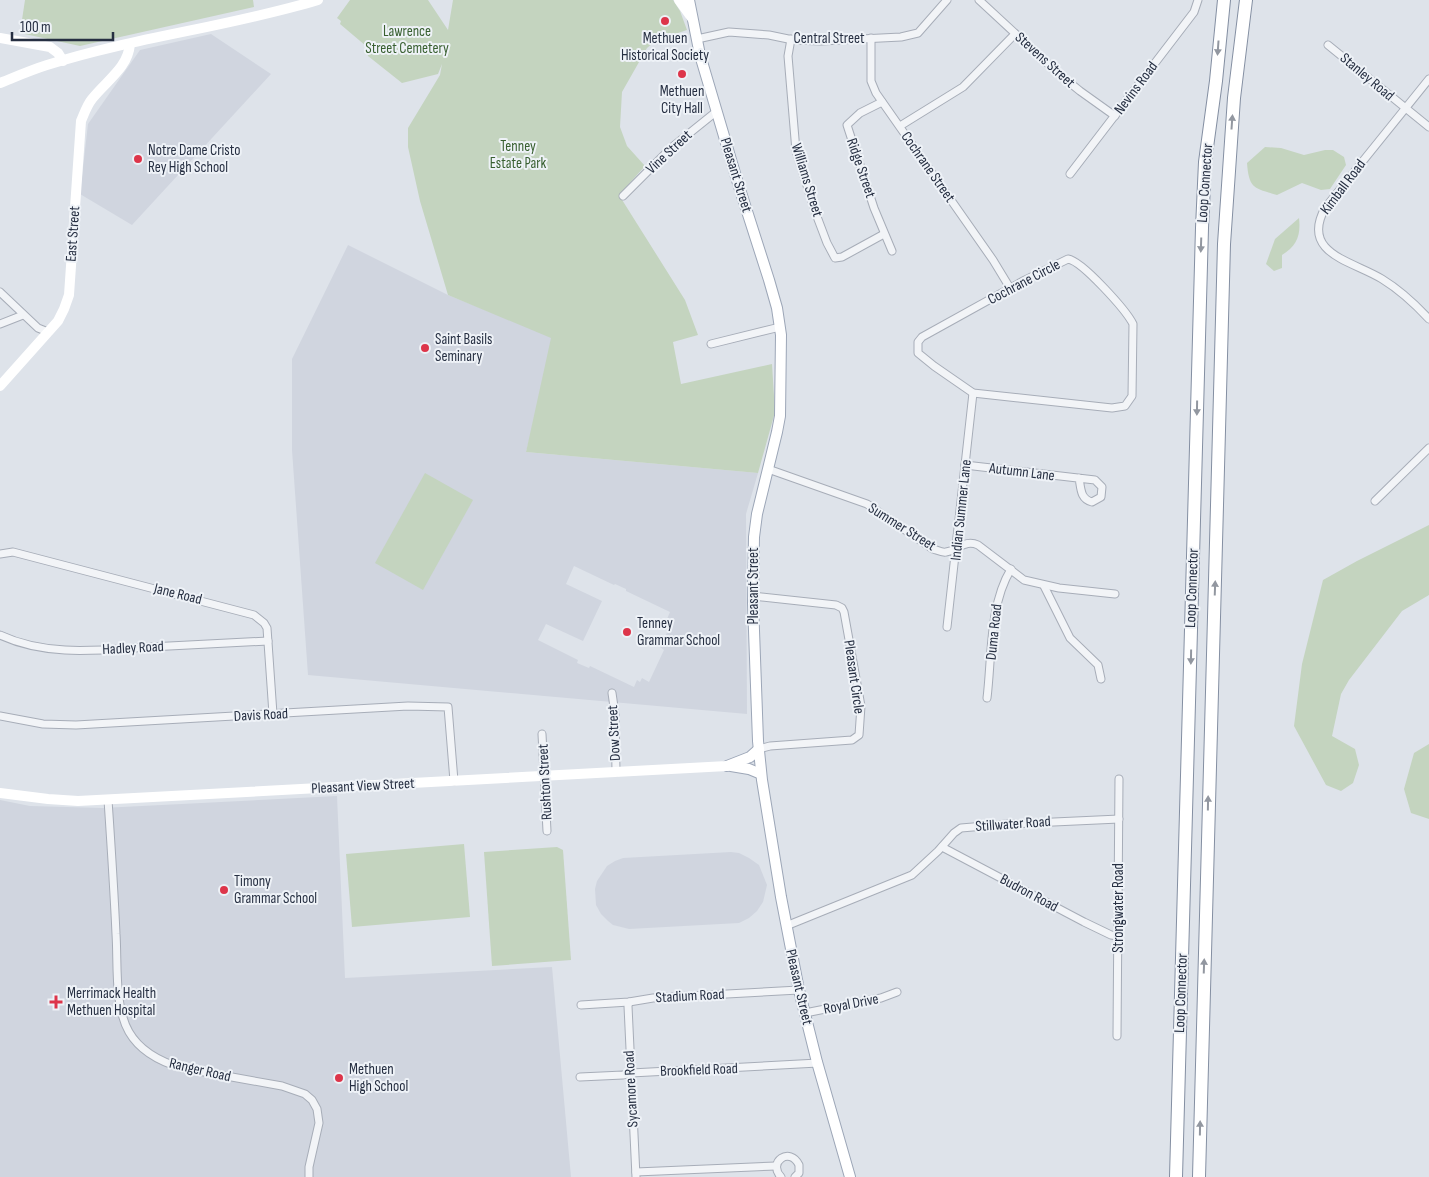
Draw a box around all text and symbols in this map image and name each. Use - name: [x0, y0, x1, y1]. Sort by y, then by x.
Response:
- scale bar: [12, 10, 114, 42]
- marker: Methuen Historical Society: [659, 15, 671, 27]
- text: 100 m: [20, 18, 51, 37]
- park label: Lawrence Street Cemetery: [365, 22, 449, 58]
- street label: Stevens Street: [1011, 28, 1079, 92]
- place label: Methuen Historical Society: [621, 29, 709, 65]
- street label: Central Street: [794, 29, 865, 48]
- one-way arrow: [1214, 41, 1222, 57]
- street label: Stanley Road: [1336, 49, 1398, 105]
- street label: Nevins Road: [1110, 58, 1162, 118]
- marker: Methuen City Hall: [676, 68, 688, 80]
- place label: Methuen City Hall: [660, 82, 704, 118]
- one-way arrow: [1228, 114, 1236, 130]
- street label: Vine Street: [642, 126, 696, 178]
- street label: Cochrane Street: [897, 128, 960, 206]
- street label: Pleasant Street: [716, 135, 756, 215]
- street label: Ridge Street: [842, 136, 880, 201]
- park label: Tenney Estate Park: [490, 137, 547, 173]
- place label: Notre Dame Cristo Rey High School: [148, 141, 240, 177]
- street label: Williams Street: [787, 141, 827, 220]
- street label: Loop Connector: [1193, 142, 1217, 223]
- marker: Notre Dame Cristo Rey High School: [132, 153, 144, 165]
- street label: Kimball Road: [1316, 156, 1370, 218]
- street label: East Street: [62, 205, 84, 262]
- one-way arrow: [1197, 237, 1205, 253]
- street label: Cochrane Circle: [984, 255, 1064, 309]
- place label: Saint Basils Seminary: [435, 330, 492, 366]
- marker: Saint Basils Seminary: [419, 342, 431, 354]
- one-way arrow: [1193, 400, 1201, 416]
- street label: Autumn Lane: [987, 458, 1056, 485]
- street label: Indian Summer Lane: [946, 459, 976, 561]
- street label: Summer Street: [865, 499, 940, 556]
- street label: Pleasant Street: [744, 547, 763, 625]
- street label: Loop Connector: [1181, 547, 1203, 628]
- street label: Jane Road: [151, 579, 204, 609]
- one-way arrow: [1211, 580, 1219, 596]
- street label: Duma Road: [982, 603, 1006, 661]
- place label: Tenney Grammar School: [637, 614, 720, 650]
- marker: Tenney Grammar School: [621, 626, 633, 638]
- street label: Hadley Road: [102, 637, 164, 659]
- street label: Pleasant Circle: [839, 639, 869, 715]
- one-way arrow: [1186, 650, 1194, 666]
- street label: Davis Road: [233, 704, 289, 726]
- street label: Dow Street: [603, 704, 625, 761]
- street label: Rushton Street: [533, 743, 556, 821]
- street label: Pleasant View Street: [311, 774, 416, 798]
- one-way arrow: [1204, 795, 1212, 811]
- street label: Stillwater Road: [975, 812, 1051, 836]
- street label: Strongwater Road: [1109, 863, 1128, 953]
- street label: Budron Road: [997, 870, 1061, 916]
- place label: Timony Grammar School: [234, 872, 317, 908]
- marker: Timony Grammar School: [218, 884, 230, 896]
- street label: Pleasant Street: [781, 947, 817, 1027]
- street label: Loop Connector: [1170, 952, 1192, 1033]
- one-way arrow: [1201, 958, 1209, 974]
- place label: Merrimack Health Methuen Hospital: [67, 984, 156, 1020]
- street label: Stadium Road: [655, 985, 725, 1007]
- street label: Royal Drive: [822, 989, 880, 1019]
- marker: Merrimack Health Methuen Hospital: [49, 995, 63, 1009]
- street label: Sycamore Road: [619, 1050, 643, 1128]
- street label: Ranger Road: [167, 1054, 233, 1086]
- street label: Brookfield Road: [660, 1059, 738, 1081]
- place label: Methuen High School: [349, 1060, 408, 1096]
- marker: Methuen High School: [333, 1072, 345, 1084]
- one-way arrow: [1196, 1120, 1204, 1136]

